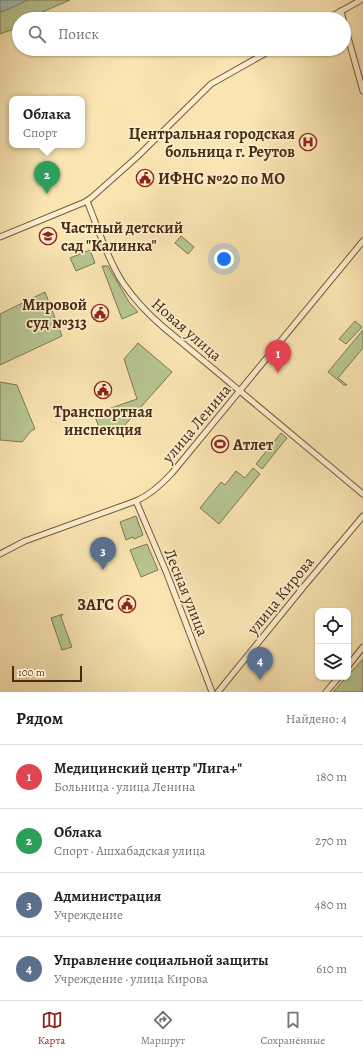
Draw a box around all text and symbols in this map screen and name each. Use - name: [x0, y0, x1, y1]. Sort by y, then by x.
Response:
- search box: [12, 12, 351, 56]
- icon: search: [26, 23, 48, 45]
- text: Поиск: [58, 24, 99, 44]
- popup: [9, 96, 85, 148]
- text: Облака: [23, 104, 71, 124]
- place label: Центральная городская больница г. Реутов: [129, 123, 295, 163]
- text: Спорт: [23, 124, 58, 141]
- hospital icon: Центральная городская больница г. Реутов: [298, 132, 318, 152]
- pin: 2: [34, 161, 60, 194]
- public building icon: ИФНС №20 по МО: [135, 168, 155, 188]
- place label: ИФНС №20 по МО: [158, 168, 285, 190]
- place label: Частный детский сад "Калинка": [61, 217, 183, 257]
- school or university icon: Частный детский сад "Калинка": [38, 226, 58, 246]
- your location: [214, 249, 234, 269]
- street label: Новая улица: [146, 293, 227, 367]
- place label: Мировой суд №313: [22, 294, 87, 334]
- public building icon: Мировой суд №313: [90, 303, 110, 323]
- pin: 1: [265, 340, 291, 373]
- street label: улица Ленина: [157, 379, 237, 469]
- public building icon: Транспортная инспекция: [93, 380, 113, 400]
- place label: Транспортная инспекция: [53, 401, 153, 441]
- sports icon: Атлет: [210, 434, 230, 454]
- place label: Атлет: [232, 434, 274, 456]
- pin: 3: [90, 537, 116, 570]
- street label: Лесная улица: [158, 545, 214, 640]
- street label: улица Кирова: [242, 551, 320, 640]
- place label: ЗАГС: [77, 594, 114, 616]
- public building icon: ЗАГС: [117, 594, 137, 614]
- map controls: [315, 608, 351, 680]
- button: locate: [315, 608, 351, 644]
- button: layers: [315, 644, 351, 680]
- pin: 4: [247, 647, 273, 680]
- scale bar: [12, 664, 82, 683]
- text: 100 m: [18, 665, 45, 680]
- text: Рядом: [16, 707, 63, 730]
- text: Найдено: 4: [286, 710, 347, 727]
- text: Медицинский центр "Лига+": [54, 758, 242, 778]
- text: 1: [27, 768, 31, 785]
- text: 180 m: [316, 768, 347, 785]
- text: Больница · улица Ленина: [54, 778, 195, 795]
- text: Облака: [54, 822, 102, 842]
- text: 2: [26, 832, 32, 849]
- text: 270 m: [315, 832, 347, 849]
- text: Спорт · Ашхабадская улица: [54, 842, 206, 859]
- text: Администрация: [54, 886, 161, 906]
- text: 3: [26, 896, 32, 913]
- text: 480 m: [314, 896, 347, 913]
- text: Учреждение: [54, 906, 123, 923]
- text: Управление социальной защиты: [54, 950, 269, 970]
- text: 4: [26, 960, 32, 977]
- text: 610 m: [316, 960, 347, 977]
- text: Учреждение · улица Кирова: [54, 970, 208, 987]
- tab: Карта: [38, 1009, 65, 1048]
- tab: Маршрут: [141, 1009, 185, 1048]
- tab: Сохранённые: [260, 1009, 325, 1048]

